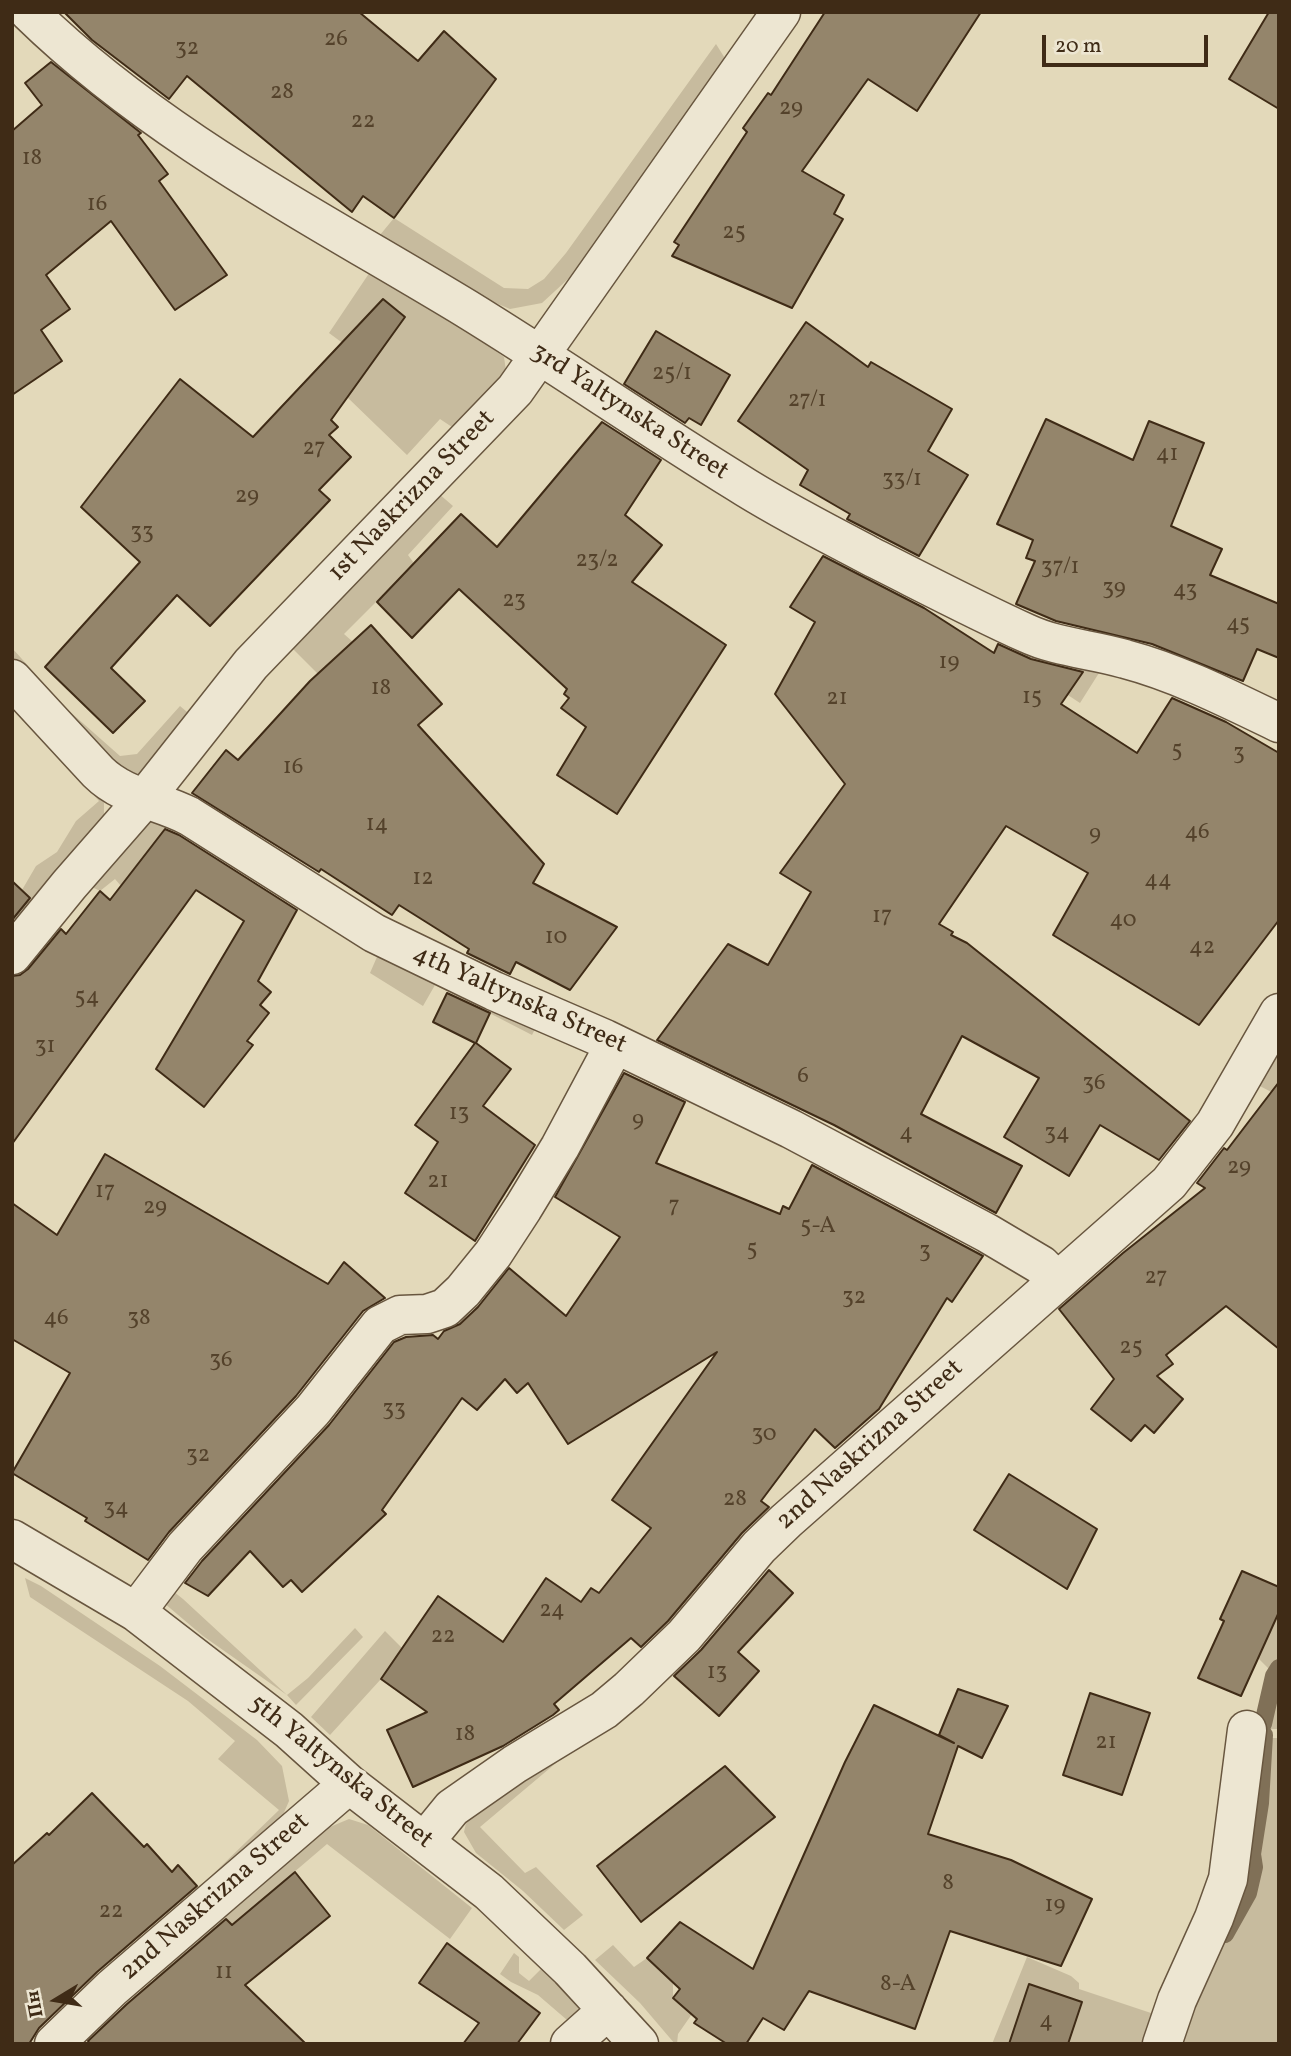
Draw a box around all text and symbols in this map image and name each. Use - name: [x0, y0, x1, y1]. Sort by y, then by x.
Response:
- scale bar: [1046, 21, 1212, 65]
- house number: 26: [324, 27, 348, 55]
- text: 20 m: [1055, 32, 1101, 61]
- house number: 32: [175, 36, 199, 64]
- house number: 28: [270, 80, 294, 108]
- house number: 29: [779, 96, 803, 124]
- house number: 22: [351, 109, 375, 137]
- house number: 18: [22, 146, 42, 174]
- house number: 16: [87, 192, 107, 220]
- house number: 25: [722, 220, 746, 248]
- street label: 3rd Yaltynska Street: [524, 337, 734, 489]
- house number: 25/1: [652, 361, 692, 389]
- house number: 27/1: [788, 388, 826, 416]
- street label: 1st Naskrizna Street: [323, 405, 503, 589]
- house number: 27: [303, 436, 325, 464]
- house number: 41: [1156, 442, 1178, 470]
- house number: 33/1: [882, 467, 922, 495]
- house number: 29: [235, 484, 259, 512]
- house number: 33: [130, 520, 154, 548]
- house number: 23/2: [575, 548, 619, 576]
- house number: 37/1: [1041, 555, 1079, 583]
- house number: 39: [1102, 576, 1126, 604]
- house number: 43: [1173, 578, 1197, 606]
- house number: 23: [502, 588, 526, 616]
- house number: 45: [1226, 612, 1250, 640]
- house number: 19: [939, 650, 959, 678]
- house number: 18: [371, 676, 391, 704]
- house number: 15: [1022, 685, 1042, 713]
- house number: 21: [826, 686, 848, 714]
- house number: 5: [1171, 738, 1183, 766]
- house number: 3: [1233, 741, 1245, 769]
- house number: 16: [283, 755, 303, 783]
- house number: 14: [366, 812, 388, 840]
- house number: 46: [1184, 820, 1210, 848]
- house number: 9: [1089, 822, 1101, 850]
- house number: 12: [412, 866, 434, 894]
- house number: 44: [1144, 868, 1172, 896]
- house number: 17: [872, 904, 892, 932]
- house number: 40: [1109, 908, 1137, 936]
- house number: 10: [545, 925, 567, 953]
- house number: 42: [1189, 935, 1215, 963]
- street label: 4th Yaltynska Street: [407, 940, 631, 1062]
- house number: 54: [75, 985, 99, 1013]
- house number: 31: [35, 1034, 55, 1062]
- house number: 6: [797, 1064, 809, 1092]
- house number: 36: [1082, 1071, 1106, 1099]
- house number: 13: [449, 1101, 469, 1129]
- house number: 9: [632, 1108, 644, 1136]
- house number: 4: [899, 1121, 913, 1149]
- house number: 34: [1044, 1121, 1070, 1149]
- house number: 29: [1227, 1155, 1251, 1183]
- house number: 21: [427, 1169, 449, 1197]
- house number: 17: [95, 1179, 115, 1207]
- house number: 7: [668, 1194, 680, 1222]
- house number: 29: [143, 1195, 167, 1223]
- house number: 5-А: [800, 1214, 836, 1242]
- house number: 5: [746, 1237, 758, 1265]
- house number: 3: [919, 1239, 931, 1267]
- house number: 27: [1145, 1265, 1167, 1293]
- house number: 32: [842, 1285, 866, 1313]
- house number: 46: [43, 1306, 69, 1334]
- house number: 38: [127, 1306, 151, 1334]
- house number: 25: [1119, 1335, 1143, 1363]
- house number: 36: [209, 1348, 233, 1376]
- street label: 2nd Naskrizna Street: [771, 1354, 971, 1538]
- house number: 33: [382, 1397, 406, 1425]
- house number: 30: [751, 1422, 777, 1450]
- house number: 32: [186, 1443, 210, 1471]
- house number: 28: [723, 1487, 747, 1515]
- house number: 34: [103, 1496, 129, 1524]
- house number: 24: [539, 1598, 565, 1626]
- house number: 22: [431, 1624, 455, 1652]
- house number: 13: [707, 1660, 727, 1688]
- street label: 5th Yaltynska Street: [242, 1689, 438, 1857]
- house number: 18: [455, 1722, 475, 1750]
- house number: 21: [1095, 1730, 1117, 1758]
- street label: 2nd Naskrizna Street: [115, 1807, 317, 1989]
- house number: 8: [942, 1871, 954, 1899]
- house number: 19: [1045, 1893, 1065, 1921]
- house number: 22: [99, 1899, 123, 1927]
- house number: 11: [215, 1960, 233, 1988]
- north arrow: [21, 1965, 91, 2035]
- house number: 8-А: [880, 1972, 916, 2000]
- text: Пн: [20, 1988, 51, 2020]
- house number: 4: [1039, 2009, 1053, 2037]

